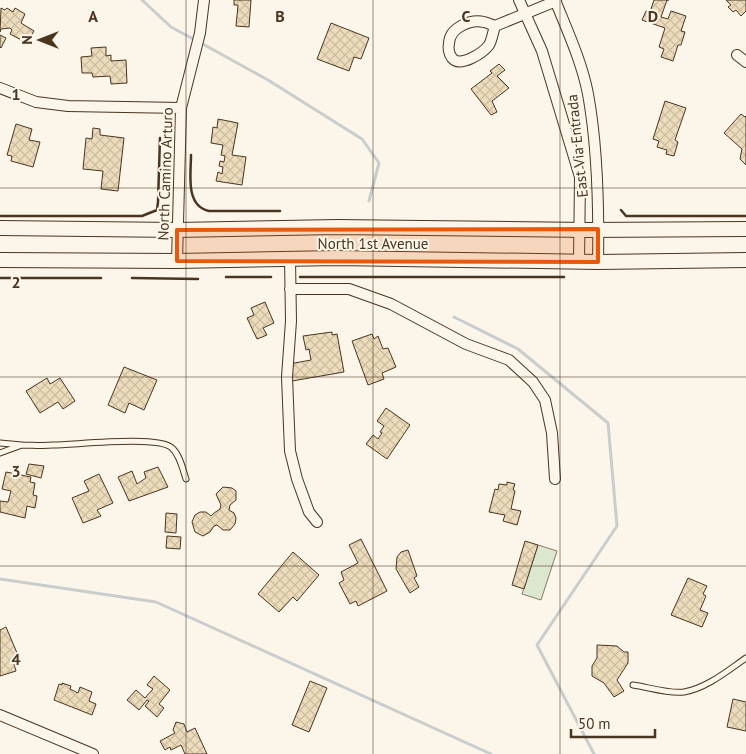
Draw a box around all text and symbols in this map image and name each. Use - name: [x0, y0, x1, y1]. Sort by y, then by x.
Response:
- text: A: [88, 6, 98, 26]
- text: B: [275, 6, 285, 26]
- text: C: [462, 6, 471, 26]
- text: D: [648, 6, 658, 26]
- north arrow: [15, 15, 65, 65]
- text: N: [18, 35, 36, 45]
- text: 1: [11, 84, 21, 104]
- street label: East Via Entrada: [562, 93, 592, 199]
- street label: North Camino Arturo: [153, 107, 177, 241]
- street label: North 1st Avenue: [318, 234, 428, 253]
- text: 2: [11, 272, 21, 292]
- text: 3: [11, 461, 21, 481]
- text: 4: [11, 649, 21, 669]
- scale bar: [571, 706, 655, 738]
- text: 50 m: [578, 714, 611, 733]

